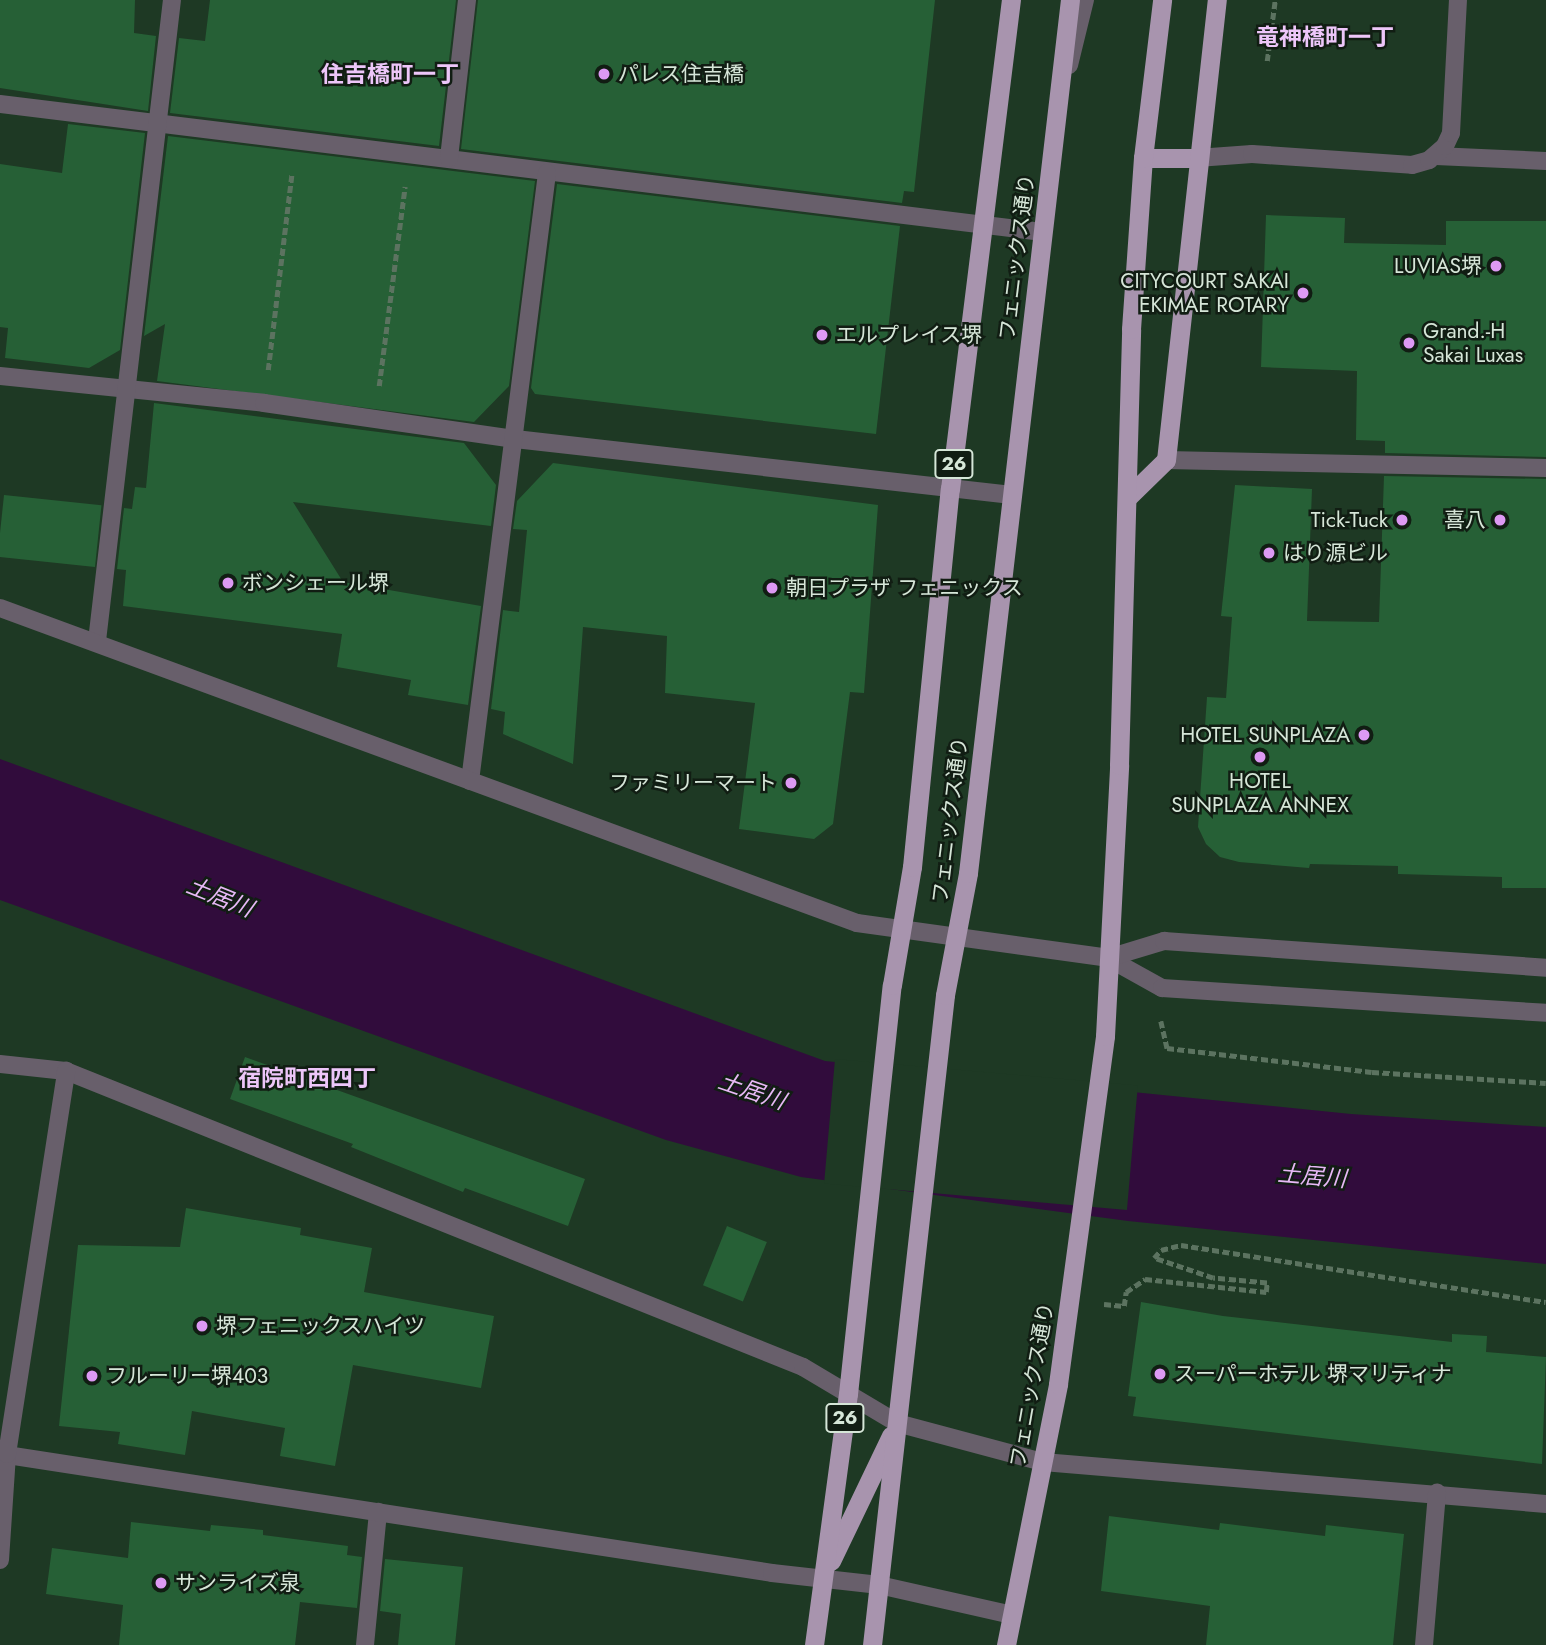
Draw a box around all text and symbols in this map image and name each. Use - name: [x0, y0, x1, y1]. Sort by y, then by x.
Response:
- district label: 竜神橋町一丁: [1256, 23, 1394, 51]
- district label: 住吉橋町一丁: [321, 60, 459, 88]
- place label: パレス住吉橋: [618, 61, 744, 87]
- marker: パレス住吉橋: [596, 66, 612, 82]
- street label: フェニックス通り: [994, 172, 1040, 342]
- place label: LUVIAS堺: [1394, 253, 1482, 279]
- marker: LUVIAS堺: [1488, 258, 1504, 274]
- place label: CITYCOURT SAKAI EKIMAE ROTARY: [1120, 268, 1289, 318]
- marker: CITYCOURT SAKAI EKIMAE ROTARY: [1295, 285, 1311, 301]
- place label: Grand.-H Sakai Luxas: [1423, 318, 1523, 368]
- place label: エルプレイス堺: [836, 322, 983, 348]
- marker: エルプレイス堺: [814, 327, 830, 343]
- marker: Grand.-H Sakai Luxas: [1401, 335, 1417, 351]
- road number: 26: [933, 449, 975, 480]
- place label: Tick-Tuck: [1311, 507, 1388, 533]
- place label: 喜八: [1444, 507, 1486, 533]
- marker: Tick-Tuck: [1394, 512, 1410, 528]
- marker: 喜八: [1492, 512, 1508, 528]
- place label: はり源ビル: [1283, 540, 1388, 566]
- marker: はり源ビル: [1261, 545, 1277, 561]
- place label: ボンシェール堺: [242, 570, 389, 596]
- marker: ボンシェール堺: [220, 575, 236, 591]
- place label: 朝日プラザ フェニックス: [786, 575, 1023, 601]
- marker: 朝日プラザ フェニックス: [764, 580, 780, 596]
- place label: HOTEL SUNPLAZA: [1180, 722, 1350, 748]
- marker: HOTEL SUNPLAZA: [1356, 727, 1372, 743]
- street label: フェニックス通り: [927, 735, 973, 905]
- marker: HOTEL SUNPLAZA ANNEX: [1252, 749, 1268, 765]
- place label: HOTEL SUNPLAZA ANNEX: [1171, 768, 1349, 818]
- place label: ファミリーマート: [609, 770, 777, 796]
- marker: ファミリーマート: [783, 775, 799, 791]
- water label: 土居川: [183, 871, 257, 923]
- district label: 宿院町西四丁: [238, 1064, 376, 1092]
- water label: 土居川: [715, 1067, 789, 1115]
- water label: 土居川: [1276, 1159, 1348, 1193]
- street label: フェニックス通り: [1005, 1300, 1059, 1470]
- place label: 堺フェニックスハイツ: [216, 1313, 426, 1339]
- marker: 堺フェニックスハイツ: [194, 1318, 210, 1334]
- place label: スーパーホテル 堺マリティナ: [1174, 1361, 1453, 1387]
- place label: フルーリー堺403: [106, 1363, 268, 1389]
- marker: スーパーホテル 堺マリティナ: [1152, 1366, 1168, 1382]
- marker: フルーリー堺403: [84, 1368, 100, 1384]
- road number: 26: [824, 1402, 866, 1434]
- place label: サンライズ泉: [175, 1570, 301, 1596]
- marker: サンライズ泉: [153, 1575, 169, 1591]

